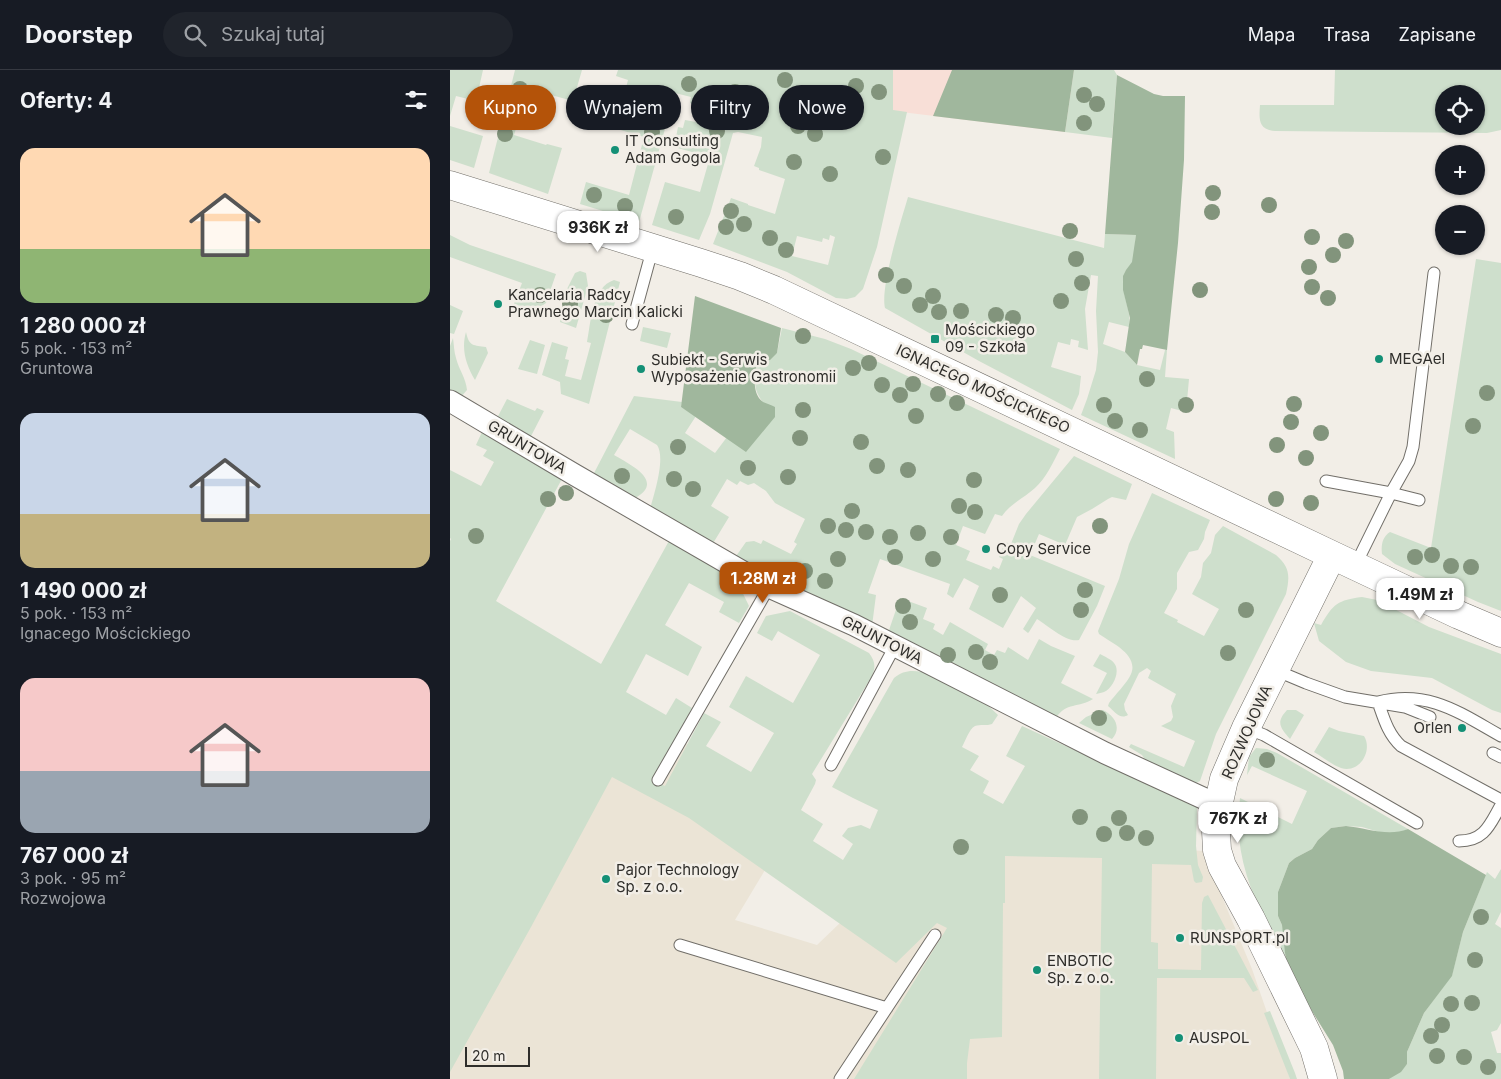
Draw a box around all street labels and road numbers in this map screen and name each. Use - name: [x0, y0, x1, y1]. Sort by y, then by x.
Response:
- street label: IGNACEGO MOŚCICKIEGO: [893, 340, 1073, 437]
- street label: GRUNTOWA: [485, 416, 570, 477]
- street label: GRUNTOWA: [839, 611, 926, 668]
- street label: ROZWOJOWA: [1217, 682, 1276, 782]

